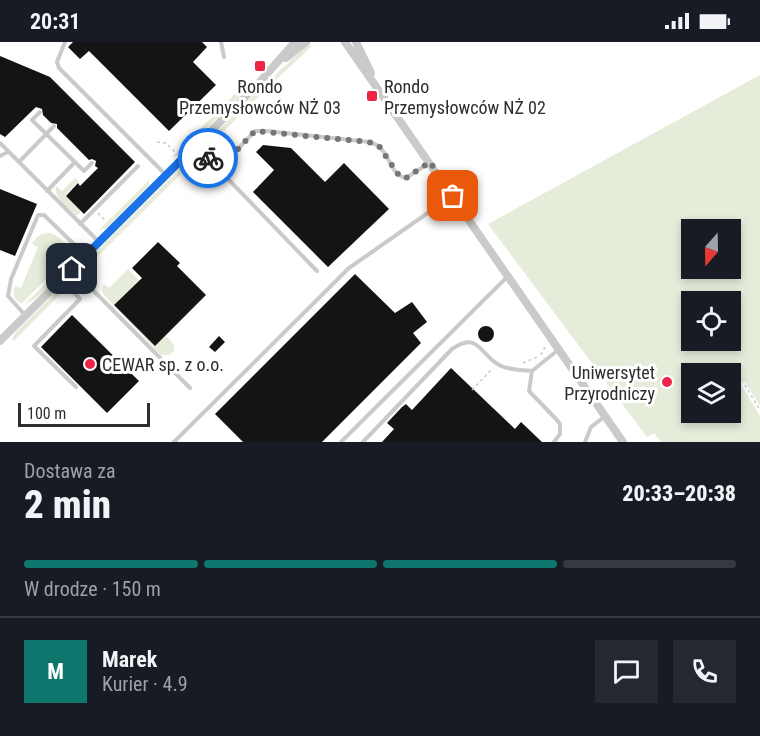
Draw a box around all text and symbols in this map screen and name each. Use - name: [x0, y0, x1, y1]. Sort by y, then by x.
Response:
- text: 20:31: [30, 9, 81, 34]
- marker: Rondo Przemysłowców NŻ 03: [253, 59, 267, 73]
- place label: Rondo Przemysłowców NŻ 03: [179, 76, 341, 118]
- place label: Rondo Przemysłowców NŻ 02: [384, 76, 546, 118]
- marker: Rondo Przemysłowców NŻ 02: [365, 89, 379, 103]
- courier: [178, 128, 238, 188]
- icon: bike: [192, 142, 225, 175]
- pin: [427, 170, 478, 221]
- icon: bag: [436, 179, 469, 212]
- north arrow: [681, 219, 741, 279]
- map controls: [681, 219, 741, 423]
- pin: [46, 243, 97, 294]
- icon: home: [55, 252, 88, 285]
- button: locate: [681, 291, 741, 351]
- place label: CEWAR sp. z o.o.: [102, 354, 224, 375]
- marker: CEWAR sp. z o.o.: [83, 357, 97, 371]
- place label: Uniwersytet Przyrodniczy: [564, 362, 655, 404]
- button: layers: [681, 363, 741, 423]
- marker: Uniwersytet Przyrodniczy: [660, 375, 674, 389]
- scale bar: [18, 400, 150, 428]
- text: 100 m: [27, 404, 66, 423]
- text: Dostawa za: [24, 459, 116, 483]
- text: 20:33–20:38: [622, 481, 736, 506]
- text: 2 min: [24, 482, 111, 528]
- text: W drodze · 150 m: [24, 577, 161, 601]
- button: chat: [595, 640, 658, 703]
- button: phone: [673, 640, 736, 703]
- text: Marek: [102, 647, 157, 672]
- text: M: [47, 659, 64, 684]
- text: Kurier · 4.9: [102, 672, 188, 696]

